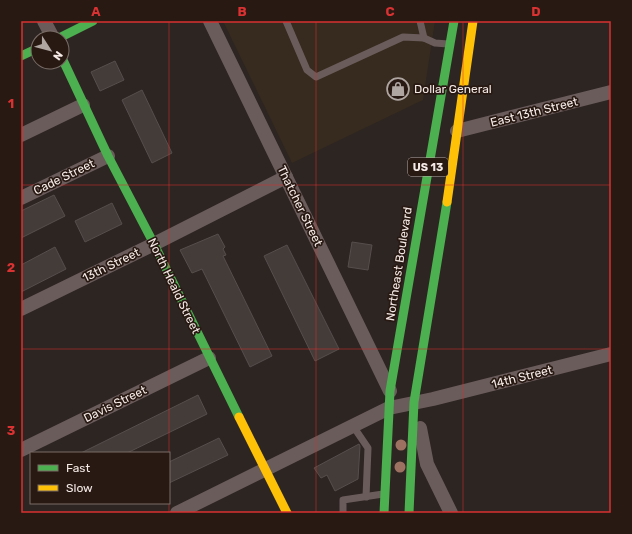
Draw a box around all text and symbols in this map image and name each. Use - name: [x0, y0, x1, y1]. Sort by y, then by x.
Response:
- text: A: [91, 4, 101, 19]
- text: B: [237, 4, 247, 19]
- text: C: [385, 4, 395, 19]
- text: D: [531, 4, 541, 19]
- north arrow: [30, 30, 70, 70]
- text: N: [50, 49, 65, 63]
- shop icon: Dollar General: [385, 76, 411, 102]
- place label: Dollar General: [414, 82, 492, 96]
- street label: East 13th Street: [489, 94, 579, 130]
- text: 1: [8, 96, 14, 111]
- street label: Cade Street: [31, 156, 97, 198]
- road number: US 13: [408, 158, 448, 176]
- street label: Thatcher Street: [274, 163, 326, 249]
- street label: Northeast Boulevard: [383, 206, 415, 322]
- street label: North Heald Street: [145, 236, 203, 336]
- street label: 13th Street: [80, 245, 142, 285]
- text: 2: [7, 260, 15, 275]
- street label: 14th Street: [490, 363, 554, 391]
- street label: Davis Street: [81, 383, 149, 425]
- text: 3: [7, 423, 16, 438]
- legend: [30, 452, 170, 504]
- text: Fast: [66, 461, 90, 475]
- text: Slow: [66, 481, 93, 495]

